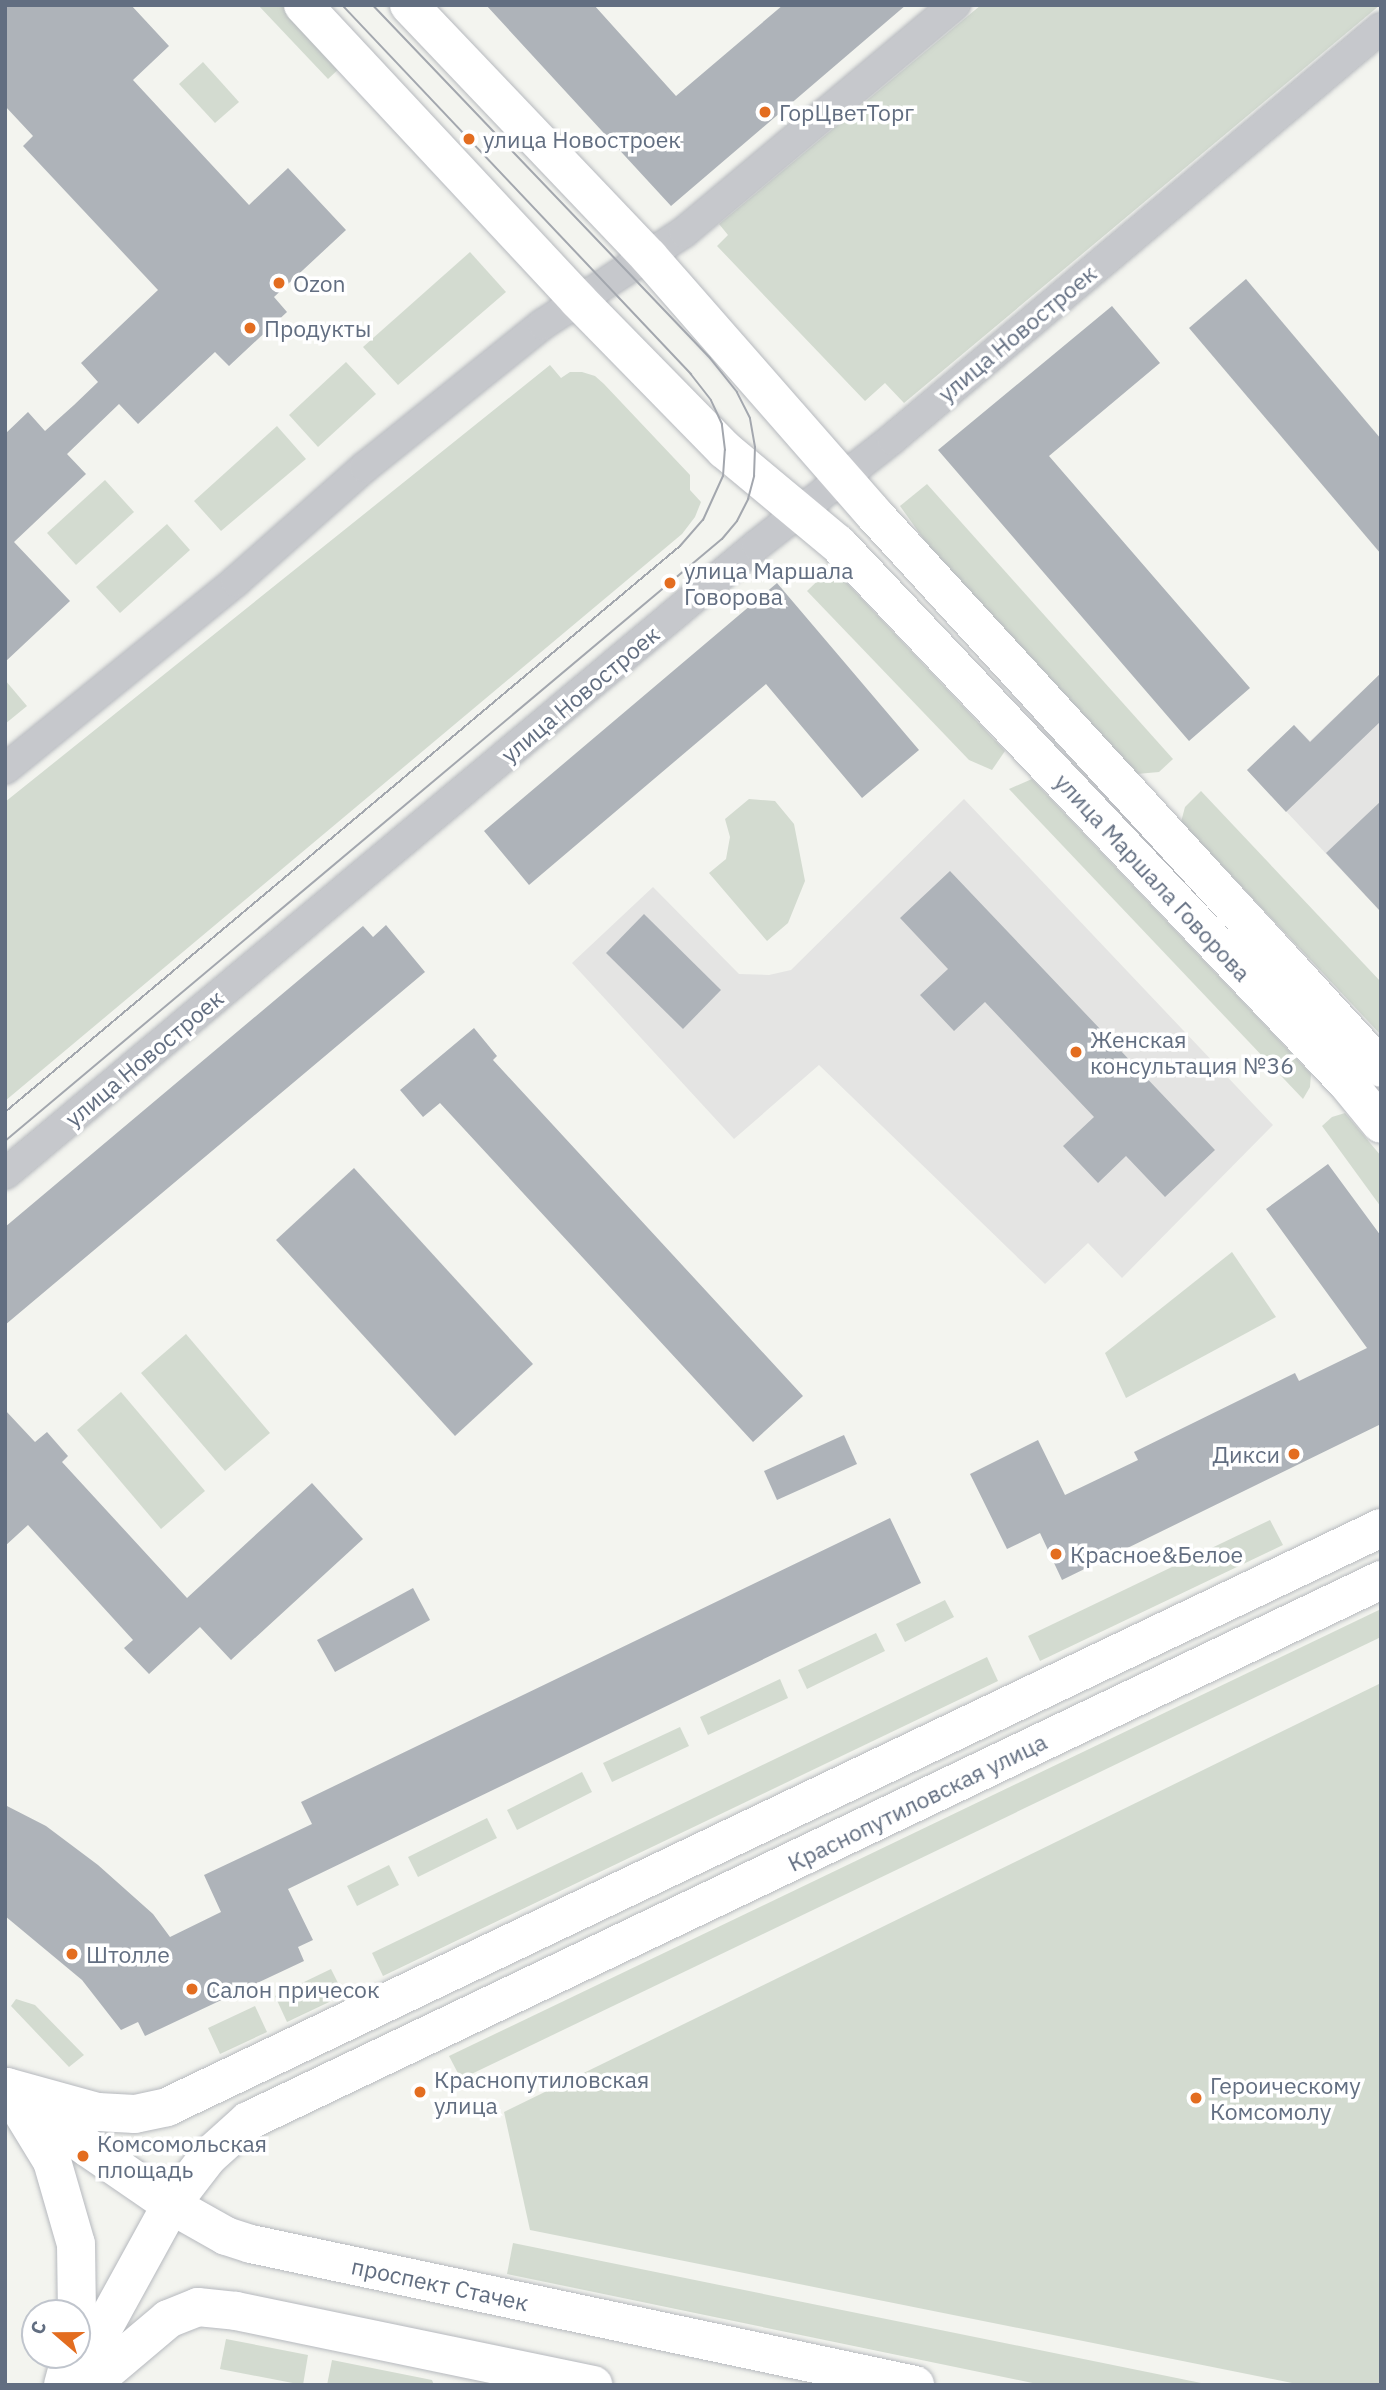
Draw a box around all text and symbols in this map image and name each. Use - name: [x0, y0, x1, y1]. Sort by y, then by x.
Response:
- place label: ГорЦветТорг: [779, 98, 914, 126]
- marker: ГорЦветТорг: [757, 104, 773, 120]
- place label: улица Новостроек: [483, 125, 681, 153]
- marker: улица Новостроек: [461, 131, 477, 147]
- street label: улица Новостроек: [932, 259, 1102, 407]
- place label: Ozon: [293, 269, 346, 297]
- marker: Ozon: [271, 275, 287, 291]
- place label: Продукты: [264, 314, 371, 342]
- marker: Продукты: [242, 320, 258, 336]
- place label: улица Маршала Говорова: [684, 556, 854, 610]
- marker: улица Маршала Говорова: [662, 575, 678, 591]
- street label: улица Новостроек: [495, 620, 665, 768]
- street label: улица Маршала Говорова: [1049, 767, 1257, 987]
- street label: улица Новостроек: [59, 984, 229, 1132]
- place label: Женская консультация №36: [1090, 1025, 1294, 1079]
- marker: Женская консультация №36: [1068, 1044, 1084, 1060]
- place label: Дикси: [1212, 1440, 1280, 1468]
- marker: Дикси: [1286, 1446, 1302, 1462]
- place label: Красное&Белое: [1070, 1540, 1243, 1568]
- marker: Красное&Белое: [1048, 1546, 1064, 1562]
- street label: Краснопутиловская улица: [783, 1727, 1051, 1877]
- place label: Штолле: [86, 1940, 170, 1968]
- marker: Штолле: [64, 1946, 80, 1962]
- place label: Салон причесок: [206, 1975, 380, 2003]
- marker: Салон причесок: [184, 1981, 200, 1997]
- place label: Краснопутиловская улица: [434, 2065, 649, 2119]
- place label: Героическому Комсомолу: [1210, 2071, 1361, 2125]
- marker: Краснопутиловская улица: [412, 2084, 428, 2100]
- marker: Героическому Комсомолу: [1188, 2090, 1204, 2106]
- place label: Комсомольская площадь: [97, 2129, 267, 2183]
- marker: Комсомольская площадь: [75, 2148, 91, 2164]
- street label: проспект Стачек: [349, 2252, 531, 2316]
- north arrow: [21, 2299, 91, 2369]
- text: С: [25, 2318, 52, 2337]

